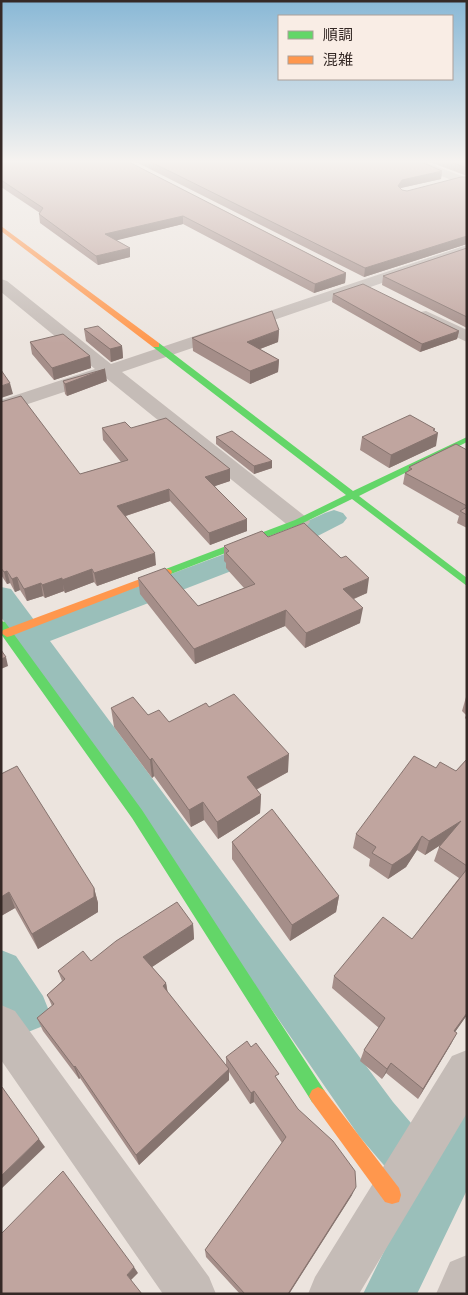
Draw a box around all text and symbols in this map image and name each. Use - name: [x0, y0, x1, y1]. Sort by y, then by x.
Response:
- legend: [278, 15, 453, 80]
- text: 順調: [323, 25, 353, 43]
- text: 混雑: [323, 50, 353, 68]

